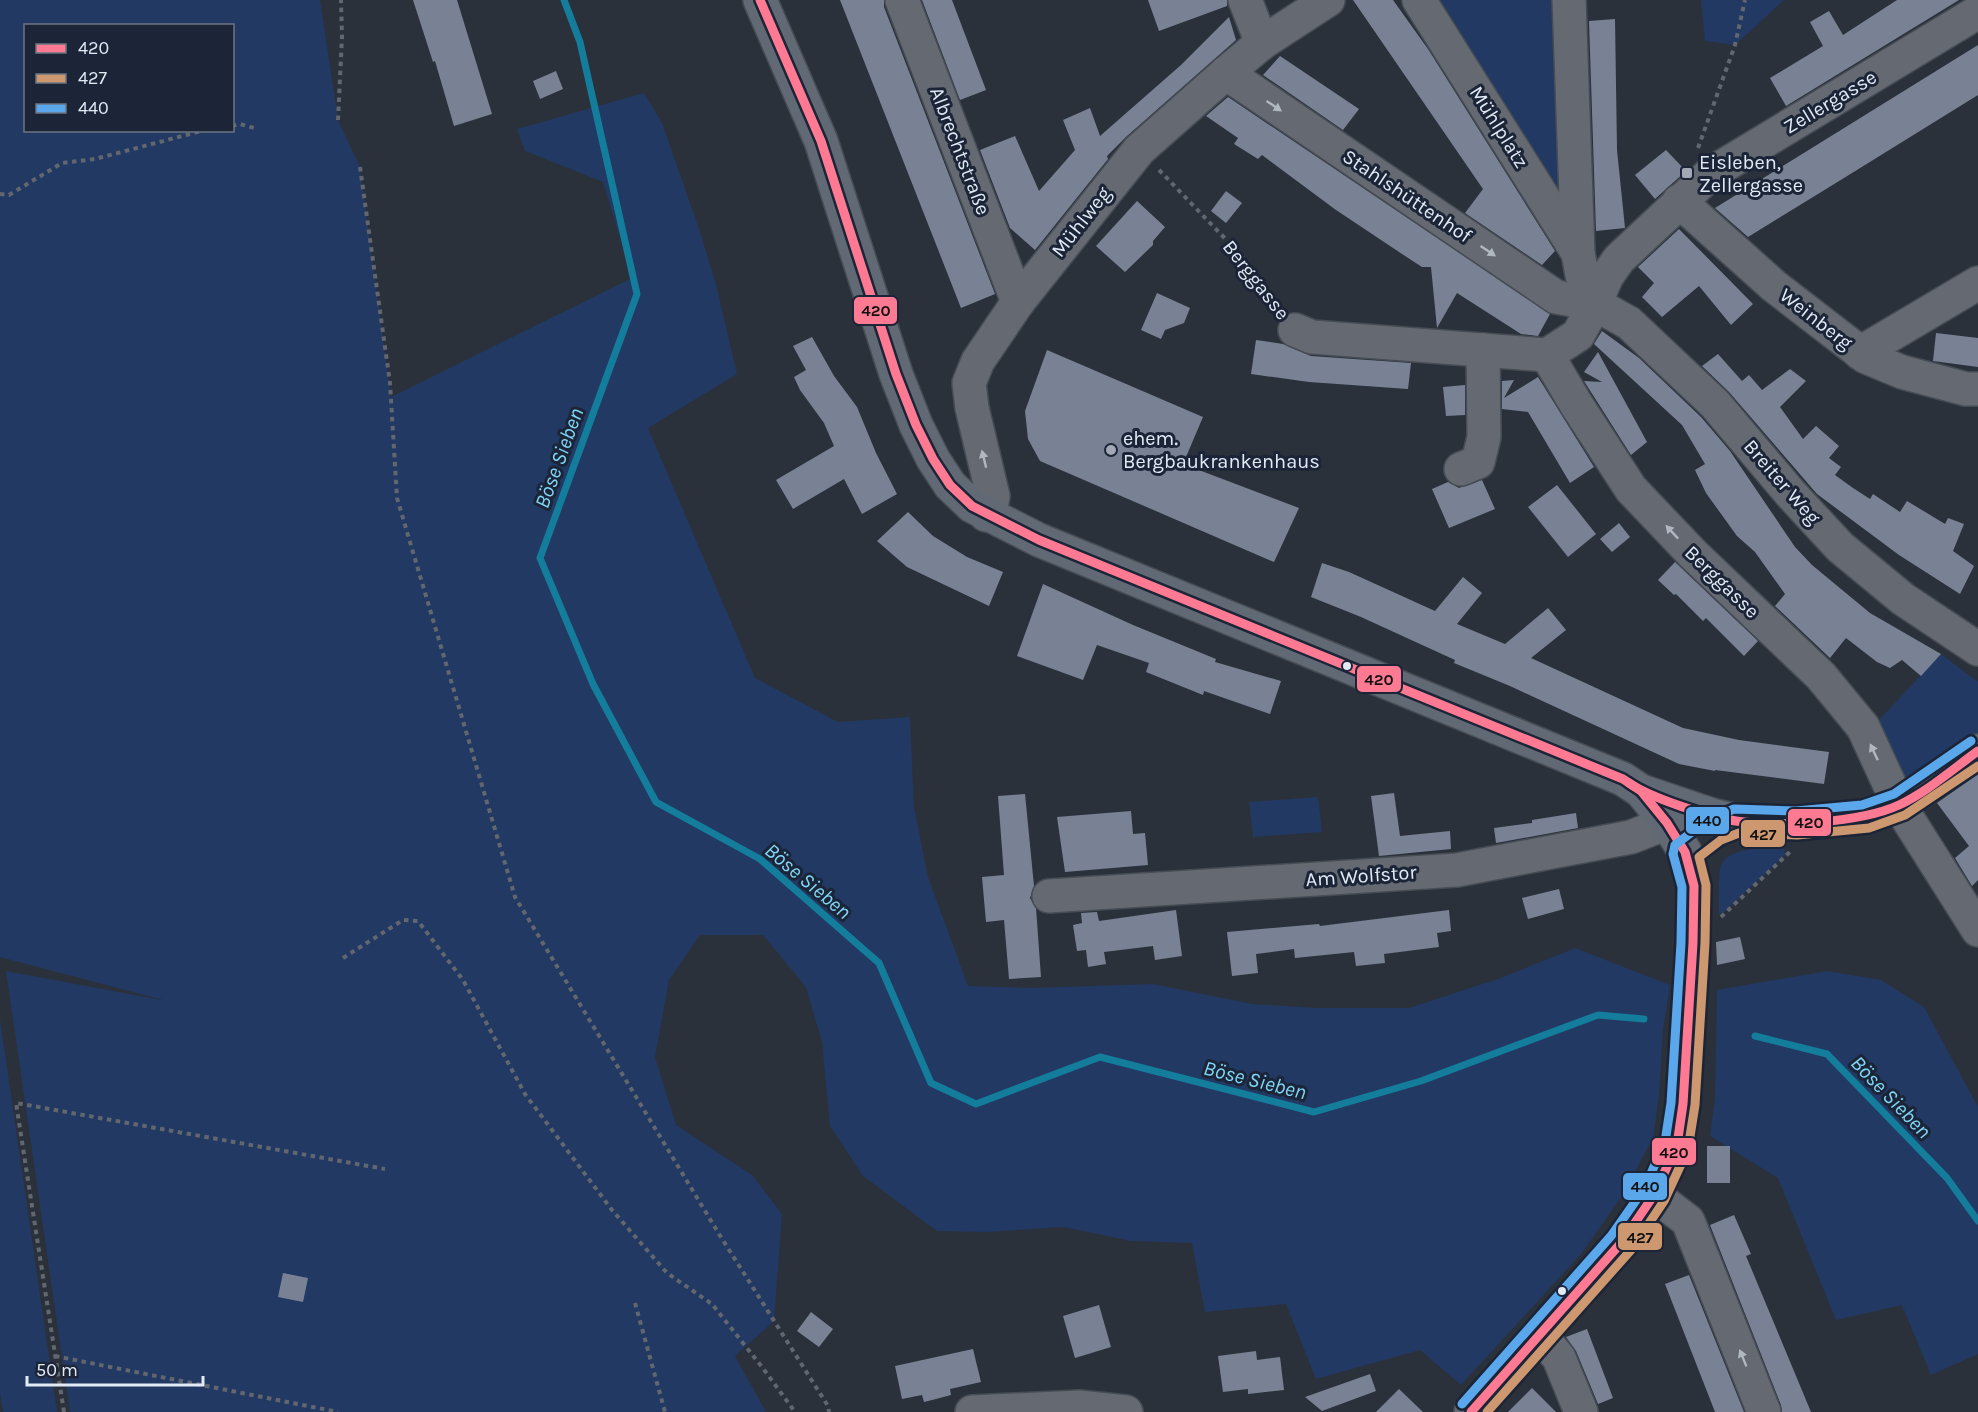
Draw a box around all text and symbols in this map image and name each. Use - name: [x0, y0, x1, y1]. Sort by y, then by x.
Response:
- legend: [24, 24, 234, 132]
- text: 420: [78, 37, 109, 59]
- street label: Zellergasse: [1779, 65, 1881, 139]
- text: 427: [78, 67, 107, 89]
- street label: Mühlplatz: [1465, 82, 1533, 172]
- street label: Albrechtstraße: [925, 84, 995, 218]
- text: 440: [78, 97, 109, 119]
- one-way arrow: [1266, 100, 1282, 111]
- street label: Stahlshüttenhof: [1338, 144, 1476, 248]
- place label: Eisleben, Zellergasse: [1699, 151, 1803, 197]
- marker: Eisleben, Zellergasse: [1680, 166, 1694, 180]
- street label: Mühlweg: [1046, 182, 1116, 262]
- street label: Berggasse: [1218, 236, 1294, 324]
- one-way arrow: [1479, 245, 1495, 257]
- street label: Weinberg: [1775, 284, 1857, 354]
- line badge: 420: [853, 296, 898, 325]
- text: 420: [861, 301, 891, 320]
- water label: Böse Sieben: [530, 404, 588, 512]
- place label: ehem. Bergbaukrankenhaus: [1123, 427, 1320, 473]
- street label: Breiter Weg: [1739, 435, 1825, 529]
- marker: ehem. Bergbaukrankenhaus: [1104, 443, 1118, 457]
- one-way arrow: [979, 450, 989, 468]
- one-way arrow: [1665, 525, 1679, 540]
- street label: Berggasse: [1680, 541, 1764, 623]
- unlabelled marker: [1341, 660, 1353, 672]
- line badge: 420: [1356, 665, 1402, 693]
- text: 420: [1364, 670, 1394, 689]
- one-way arrow: [1870, 743, 1879, 760]
- line badge: 440: [1685, 806, 1730, 835]
- line badge: 420: [1787, 808, 1832, 837]
- text: 440: [1692, 811, 1722, 830]
- text: 420: [1794, 813, 1824, 832]
- line badge: 427: [1740, 819, 1786, 848]
- text: 427: [1749, 825, 1777, 844]
- water label: Böse Sieben: [760, 838, 856, 924]
- street label: Am Wolfstor: [1305, 861, 1418, 891]
- water label: Böse Sieben: [1846, 1051, 1936, 1143]
- water label: Böse Sieben: [1201, 1056, 1309, 1104]
- line badge: 420: [1651, 1137, 1697, 1166]
- text: 420: [1659, 1143, 1689, 1162]
- line badge: 440: [1622, 1172, 1668, 1201]
- text: 440: [1630, 1177, 1660, 1196]
- line badge: 427: [1617, 1222, 1663, 1251]
- text: 427: [1626, 1228, 1654, 1247]
- unlabelled marker: [1556, 1285, 1568, 1297]
- one-way arrow: [1738, 1348, 1748, 1366]
- scale bar: [27, 1349, 202, 1387]
- text: 50 m: [36, 1359, 78, 1381]

